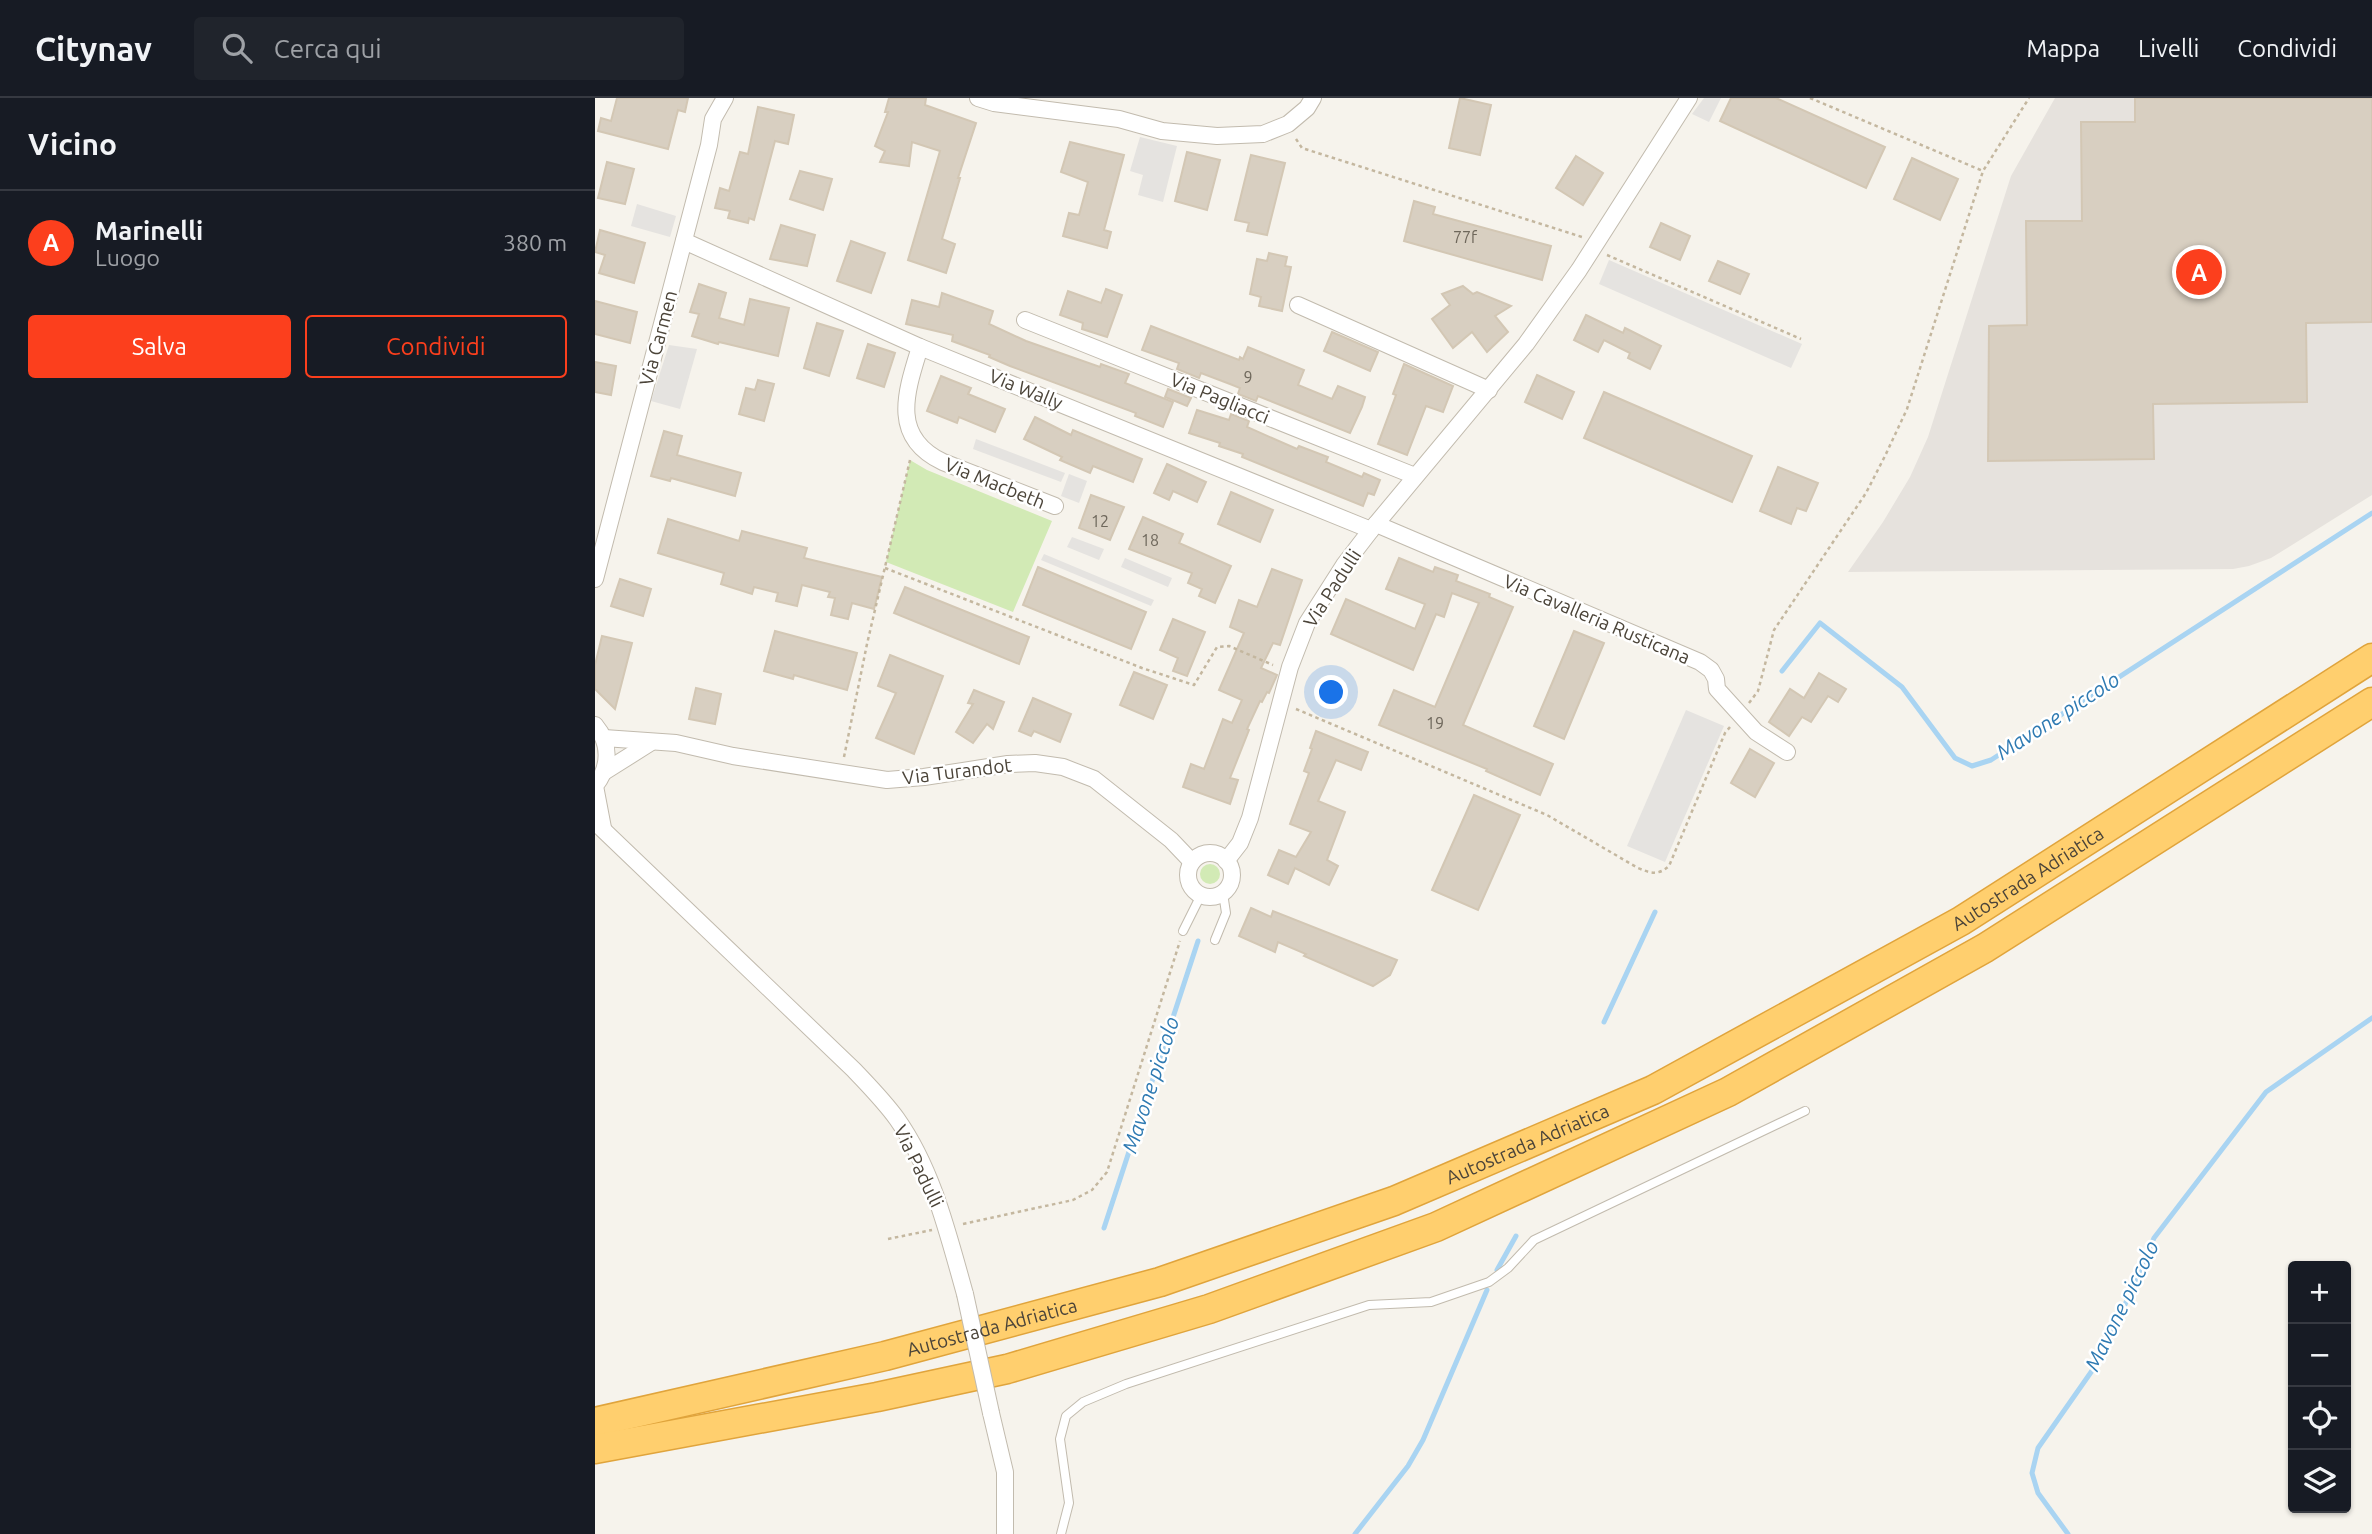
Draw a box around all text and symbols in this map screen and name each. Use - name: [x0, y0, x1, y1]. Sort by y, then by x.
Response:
- search box: [194, 17, 684, 80]
- icon: search: [218, 29, 256, 67]
- text: Citynav: [35, 30, 152, 67]
- text: Cerca qui: [274, 34, 382, 63]
- text: Mappa: [2026, 35, 2100, 62]
- text: Livelli: [2138, 35, 2199, 62]
- text: Condividi: [2237, 35, 2337, 62]
- text: Vicino: [28, 127, 117, 161]
- text: Marinelli: [95, 216, 203, 245]
- house number: 77f: [1453, 228, 1478, 246]
- text: A: [43, 230, 59, 255]
- text: 380 m: [503, 230, 567, 255]
- text: Luogo: [95, 245, 160, 270]
- pin: A: [2176, 246, 2222, 298]
- street label: Via Carmen: [635, 288, 681, 388]
- button: Salva: [28, 315, 291, 378]
- button: Condividi: [305, 315, 567, 378]
- street label: Via Wally: [986, 364, 1066, 414]
- street label: Via Pagliacci: [1167, 368, 1273, 428]
- house number: 9: [1243, 368, 1253, 386]
- street label: Via Macbeth: [942, 453, 1048, 513]
- house number: 12: [1091, 512, 1109, 530]
- house number: 18: [1141, 531, 1159, 549]
- street label: Via Padulli: [1299, 545, 1365, 631]
- street label: Via Cavalleria Rusticana: [1500, 570, 1694, 668]
- water label: Mavone piccolo: [1991, 666, 2123, 764]
- your location: [1314, 675, 1348, 709]
- house number: 19: [1426, 714, 1444, 732]
- street label: Via Turandot: [901, 753, 1013, 789]
- street label: Autostrada Adriatica: [1948, 822, 2107, 935]
- water label: Mavone piccolo: [1117, 1014, 1183, 1156]
- street label: Autostrada Adriatica: [1442, 1099, 1612, 1188]
- street label: Via Padulli: [890, 1121, 948, 1211]
- water label: Mavone piccolo: [2079, 1237, 2163, 1375]
- map controls: [2288, 1261, 2351, 1513]
- button: +: [2288, 1261, 2351, 1324]
- street label: Autostrada Adriatica: [904, 1294, 1079, 1361]
- button: −: [2288, 1324, 2351, 1387]
- button: locate: [2288, 1387, 2351, 1450]
- button: layers: [2288, 1450, 2351, 1513]

